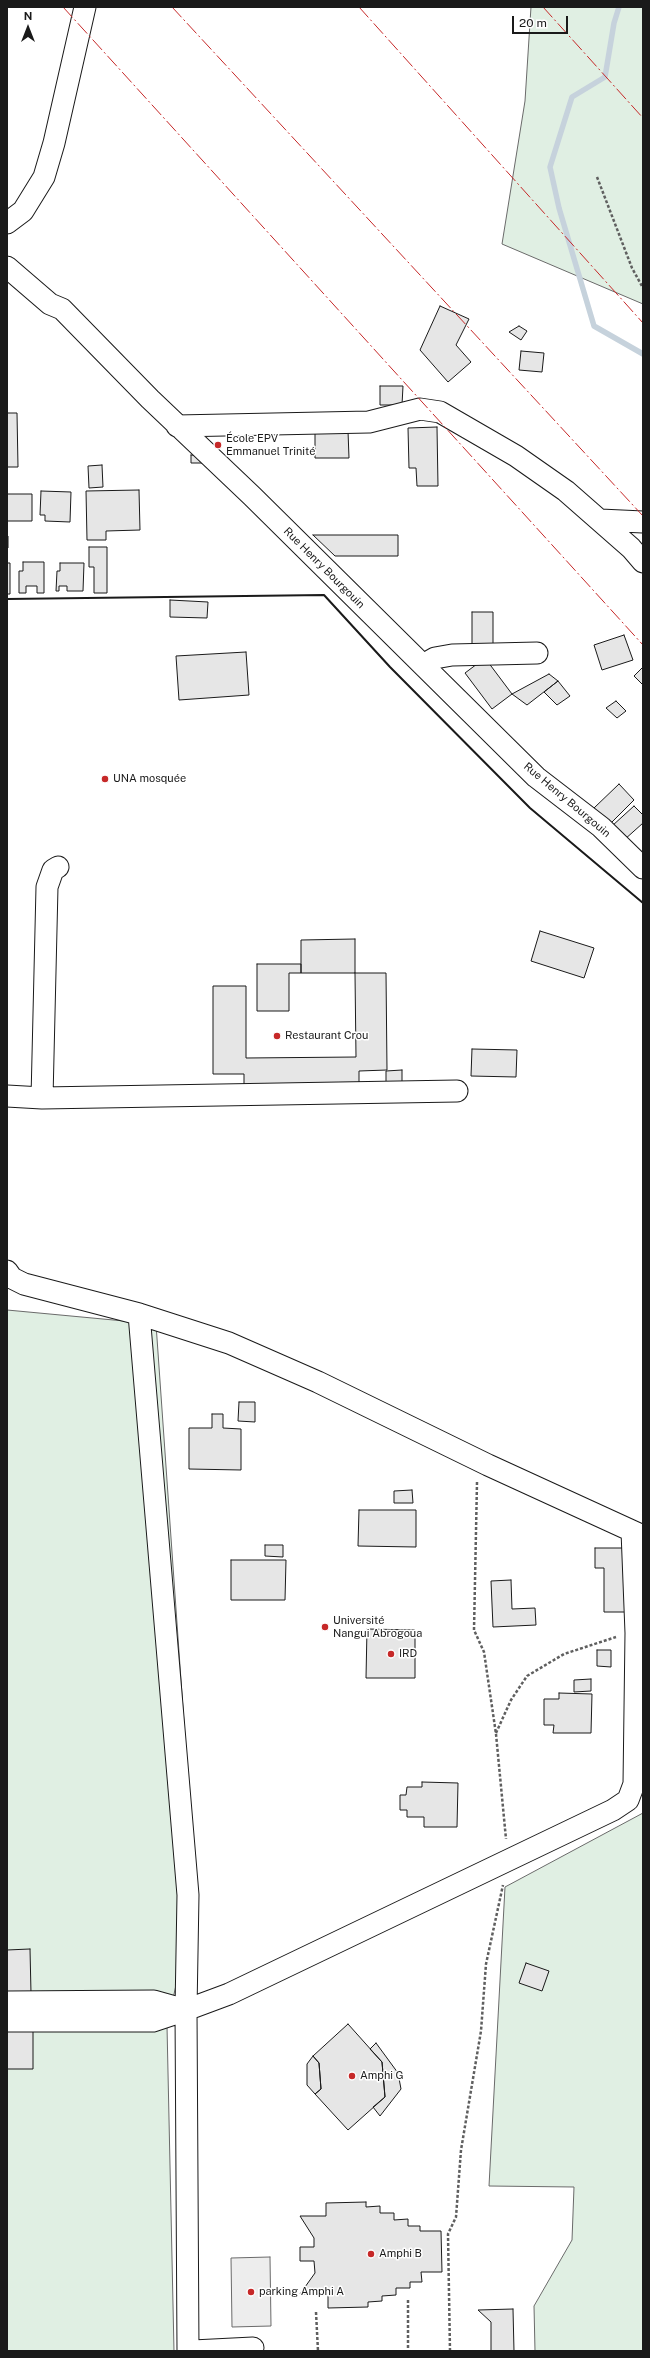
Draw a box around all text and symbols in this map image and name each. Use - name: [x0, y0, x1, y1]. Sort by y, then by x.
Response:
- north arrow: [8, 8, 48, 48]
- scale bar: [514, 8, 570, 34]
- text: N: [24, 10, 32, 22]
- text: 20 m: [519, 16, 547, 30]
- place label: École EPV Emmanuel Trinité: [226, 432, 315, 458]
- marker: École EPV Emmanuel Trinité: [213, 440, 223, 450]
- street label: Rue Henry Bourgouin: [281, 525, 367, 611]
- street label: Rue Henry Bourgouin: [521, 760, 613, 840]
- place label: UNA mosquée: [113, 772, 186, 786]
- marker: UNA mosquée: [100, 774, 110, 784]
- place label: Restaurant Crou: [285, 1029, 368, 1043]
- marker: Restaurant Crou: [272, 1031, 282, 1041]
- place label: Université Nangui Abrogoua: [333, 1614, 422, 1640]
- marker: Université Nangui Abrogoua: [320, 1622, 330, 1632]
- place label: IRD: [399, 1647, 417, 1661]
- marker: IRD: [386, 1649, 396, 1659]
- place label: Amphi G: [360, 2069, 404, 2083]
- marker: Amphi G: [347, 2071, 357, 2081]
- place label: Amphi B: [379, 2247, 422, 2261]
- marker: Amphi B: [366, 2249, 376, 2259]
- place label: parking Amphi A: [259, 2285, 344, 2299]
- marker: parking Amphi A: [246, 2287, 256, 2297]

